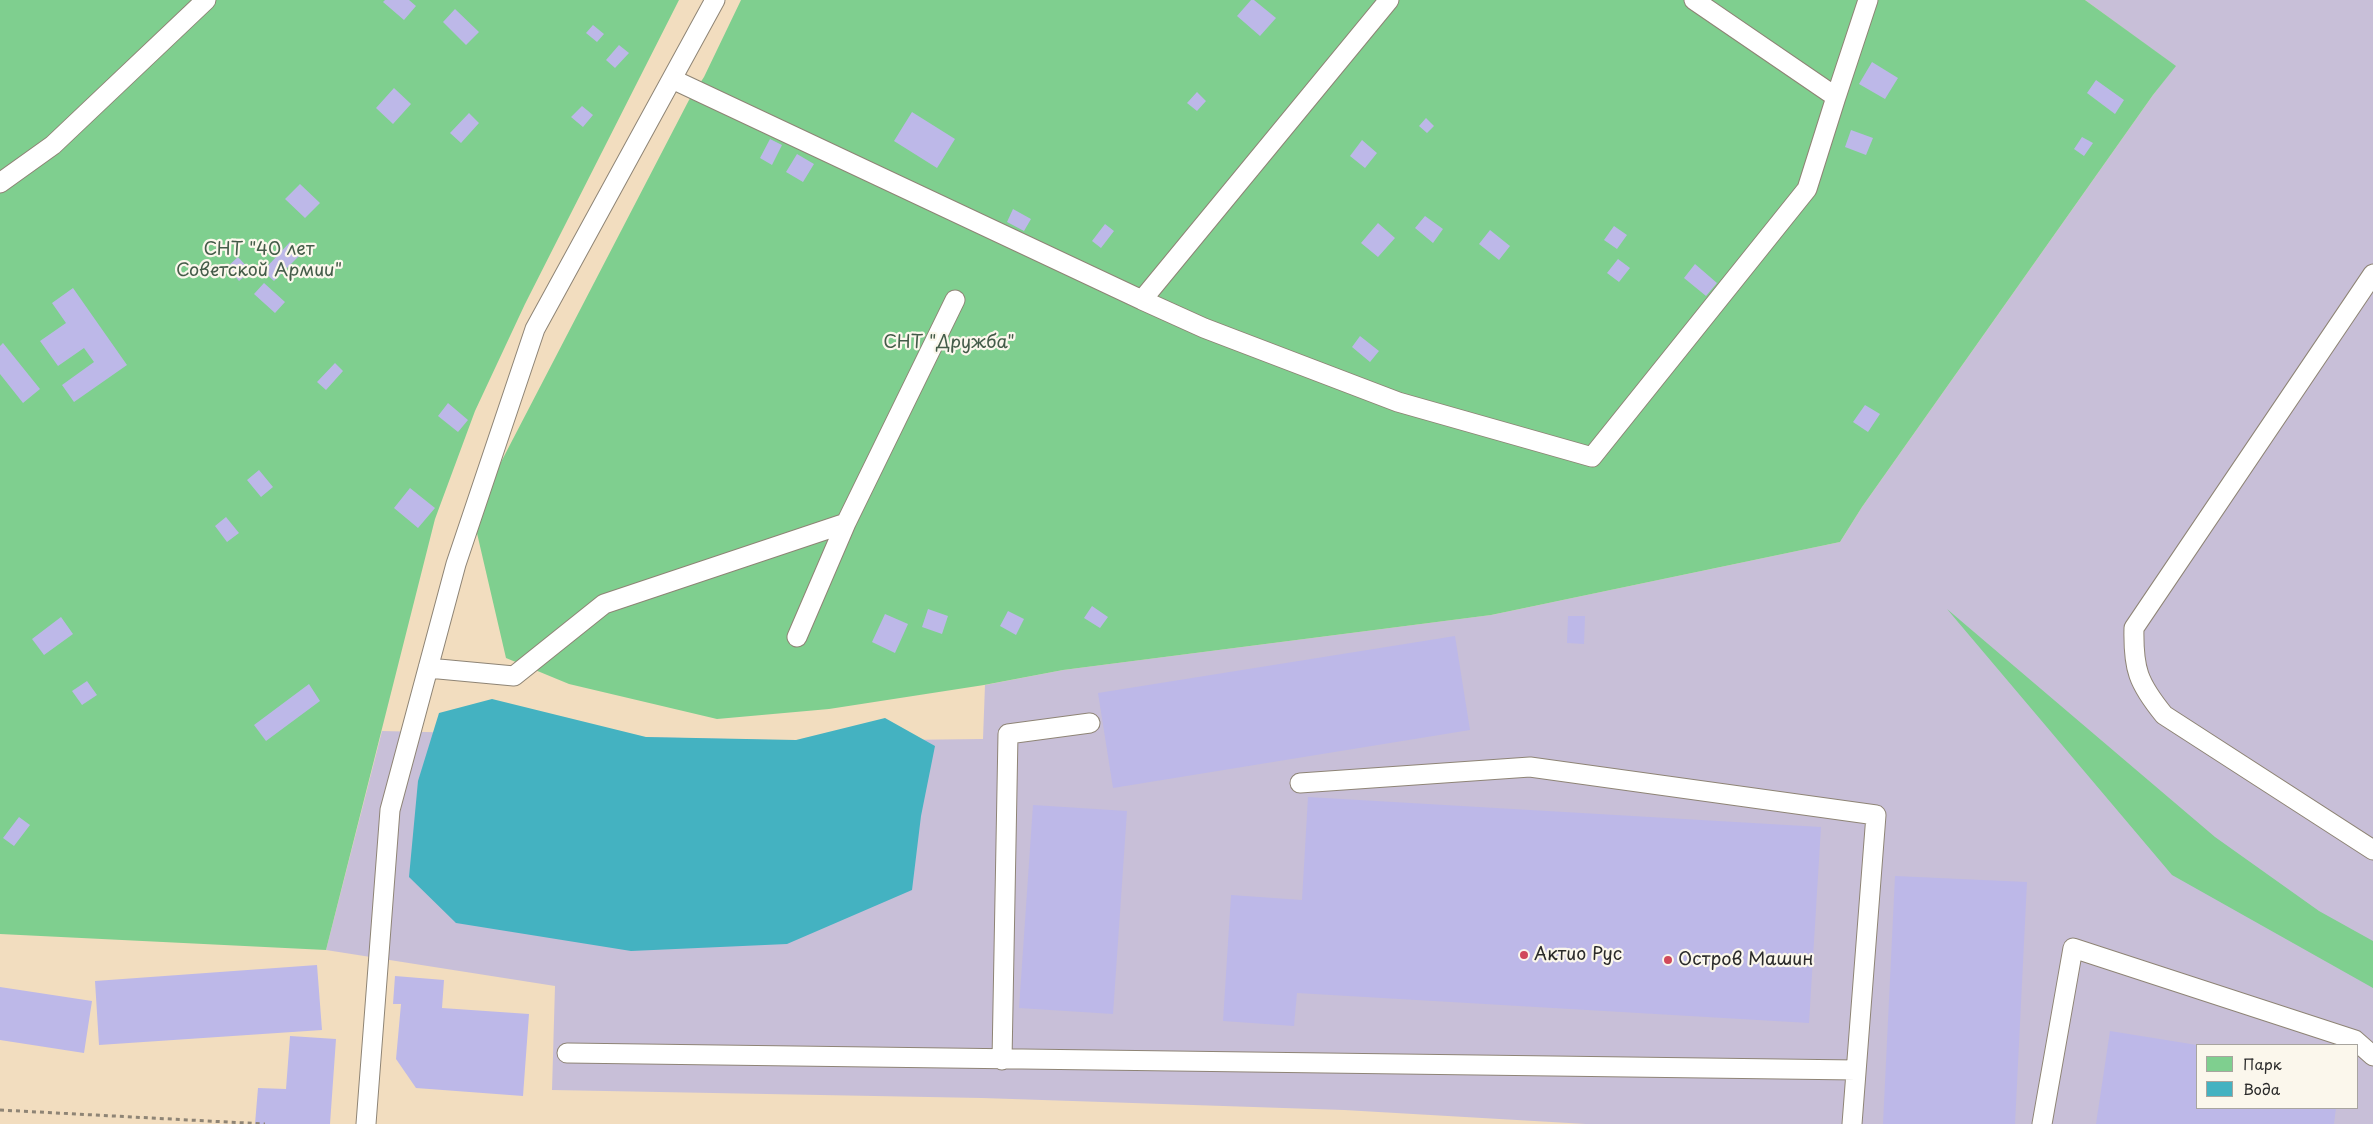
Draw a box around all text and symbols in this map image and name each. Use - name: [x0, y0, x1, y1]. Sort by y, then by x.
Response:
- park label: СНТ "40 лет Советской Армии": [176, 239, 342, 282]
- park label: СНТ "Дружба": [883, 332, 1015, 354]
- place label: Актио Рус: [1534, 944, 1622, 966]
- marker: Актио Рус: [1518, 949, 1530, 961]
- place label: Остров Машин: [1678, 949, 1814, 971]
- marker: Остров Машин: [1662, 954, 1674, 966]
- legend: [2196, 1044, 2358, 1109]
- text: Парк: [2243, 1052, 2282, 1075]
- text: Вода: [2243, 1077, 2280, 1100]

